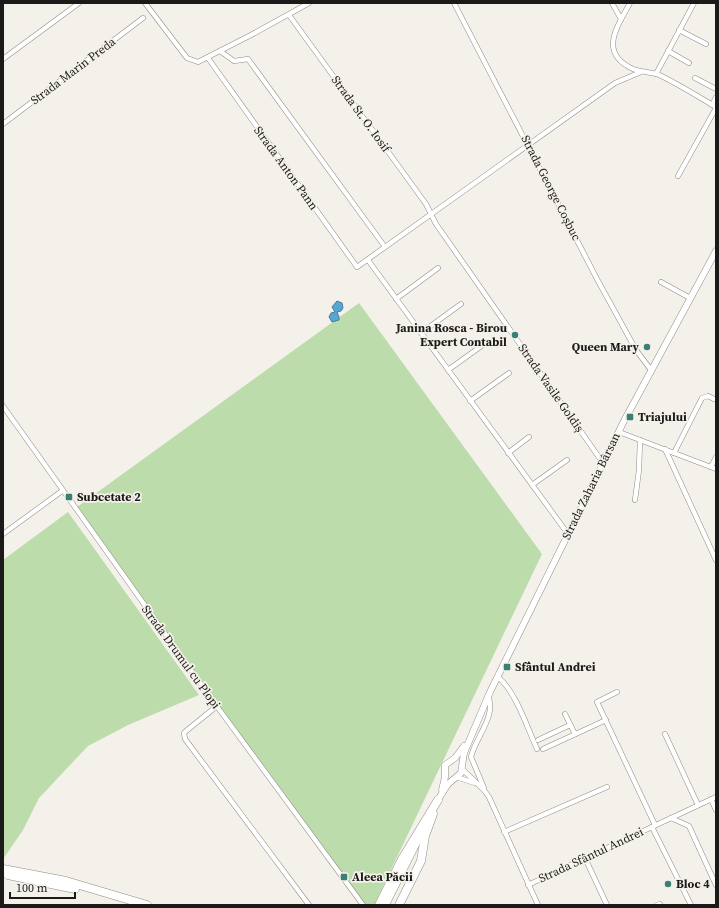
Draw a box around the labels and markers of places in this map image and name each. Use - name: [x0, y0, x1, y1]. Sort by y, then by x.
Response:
- place label: Janina Rosca - Birou Expert Contabil: [395, 320, 508, 350]
- marker: Janina Rosca - Birou Expert Contabil: [510, 330, 520, 340]
- place label: Queen Mary: [572, 339, 640, 355]
- marker: Queen Mary: [642, 342, 652, 352]
- place label: Triajului: [638, 409, 687, 425]
- marker: Triajului: [625, 412, 635, 422]
- place label: Subcetate 2: [77, 489, 141, 505]
- marker: Subcetate 2: [64, 492, 74, 502]
- place label: Sfântul Andrei: [515, 659, 596, 675]
- marker: Sfântul Andrei: [502, 662, 512, 672]
- place label: Aleea Păcii: [352, 869, 413, 885]
- marker: Aleea Păcii: [339, 872, 349, 882]
- place label: Bloc 4: [676, 876, 710, 892]
- marker: Bloc 4: [663, 879, 673, 889]

